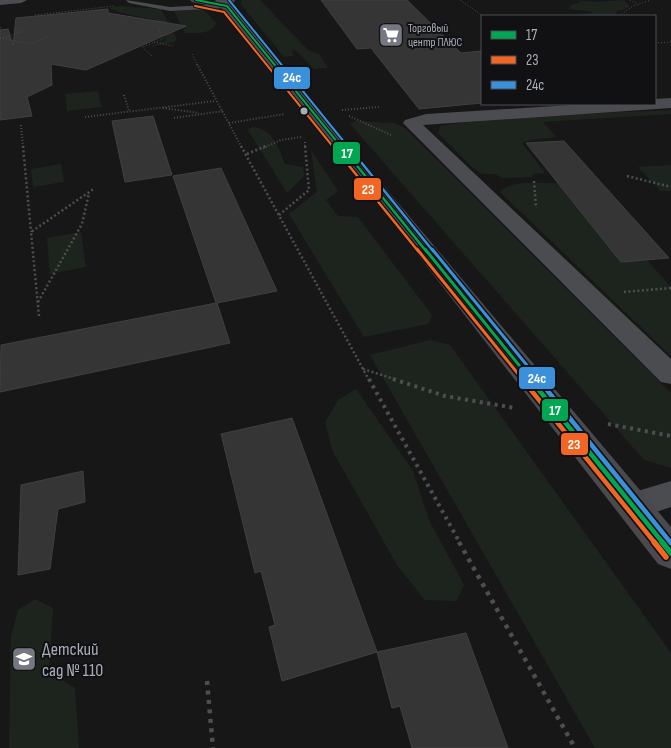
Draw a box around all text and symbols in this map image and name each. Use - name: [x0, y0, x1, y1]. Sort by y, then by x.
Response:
- legend: [481, 15, 656, 105]
- place label: Торговый центр ПЛЮС: [408, 21, 463, 50]
- supermarket icon: Торговый центр ПЛЮС: [378, 22, 404, 48]
- text: 17: [526, 26, 537, 45]
- text: 23: [526, 51, 539, 70]
- line badge: 24с: [273, 66, 311, 90]
- text: 24с: [283, 69, 301, 86]
- text: 24с: [526, 76, 544, 95]
- unlabelled marker: [299, 106, 309, 116]
- line badge: 17: [332, 141, 361, 165]
- text: 17: [341, 145, 354, 162]
- line badge: 23: [353, 177, 382, 201]
- text: 23: [362, 181, 374, 198]
- line badge: 24с: [518, 366, 556, 390]
- text: 24с: [528, 370, 546, 387]
- line badge: 17: [541, 398, 569, 422]
- text: 17: [549, 402, 562, 419]
- line badge: 23: [560, 432, 589, 456]
- text: 23: [568, 436, 580, 453]
- place label: Детский сад № 110: [42, 639, 103, 681]
- school or university icon: Детский сад № 110: [11, 646, 37, 672]

